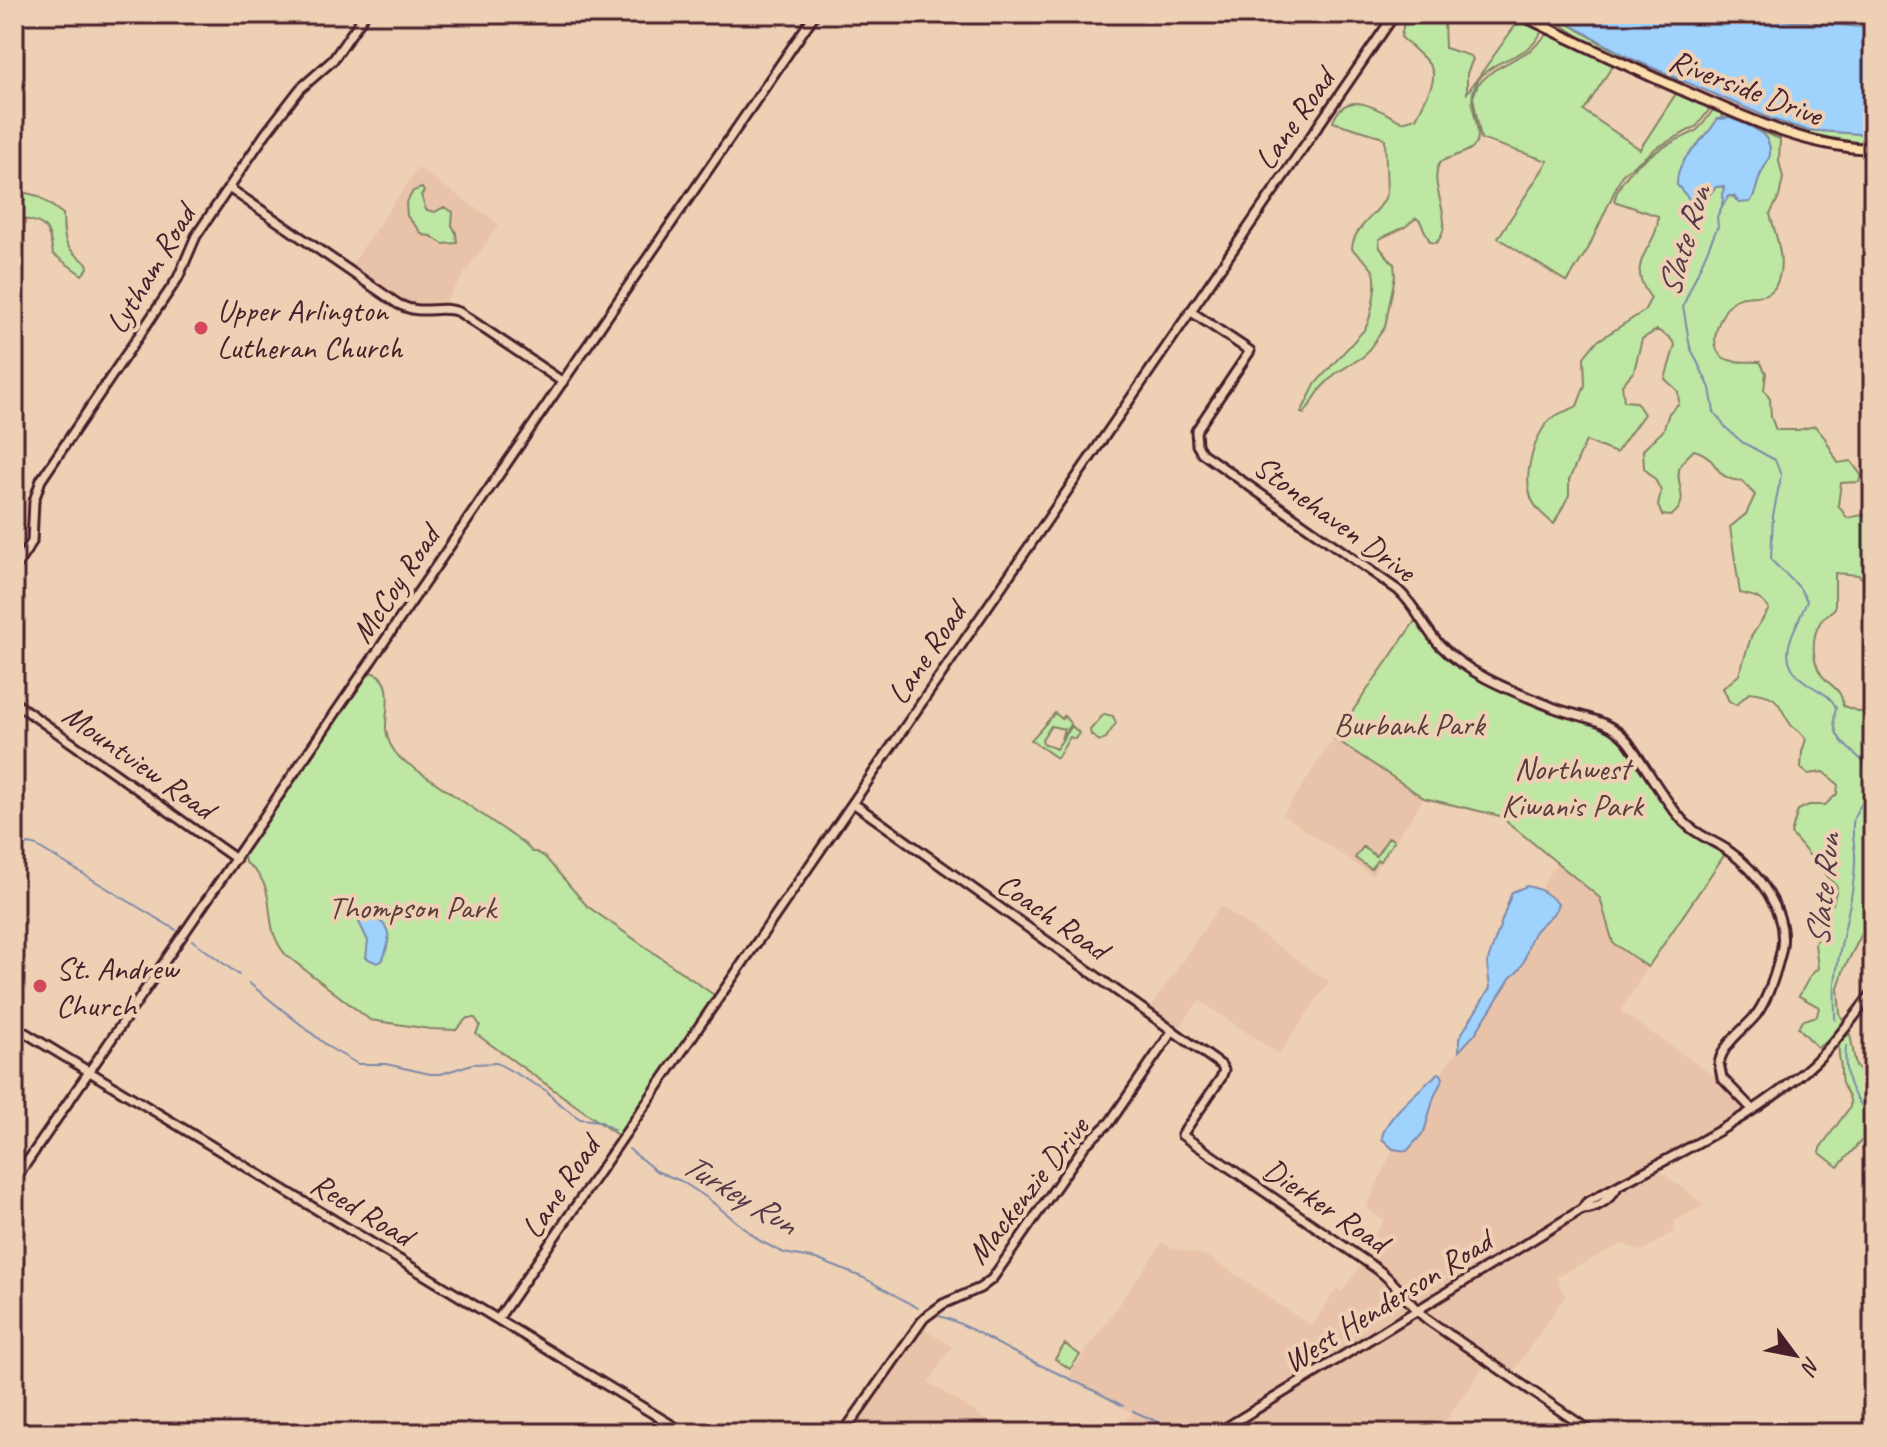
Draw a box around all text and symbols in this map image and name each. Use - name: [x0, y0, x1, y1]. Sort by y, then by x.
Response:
- street label: Riverside Drive: [1664, 40, 1831, 136]
- street label: Lane Road: [1245, 56, 1347, 178]
- water label: Slate Run: [1646, 177, 1722, 302]
- street label: Lytham Road: [96, 193, 207, 341]
- place label: Upper Arlington Lutheran Church: [217, 290, 404, 368]
- marker: Upper Arlington Lutheran Church: [192, 319, 210, 337]
- street label: Stonehaven Drive: [1246, 446, 1426, 593]
- street label: McCoy Road: [341, 514, 452, 651]
- street label: Lane Road: [878, 590, 978, 712]
- street label: Mountview Road: [55, 694, 227, 832]
- park label: Burbank Park: [1334, 704, 1487, 745]
- park label: Northwest Kiwanis Park: [1501, 748, 1645, 826]
- water label: Slate Run: [1795, 828, 1850, 949]
- street label: Coach Road: [989, 863, 1120, 972]
- park label: Thompson Park: [328, 887, 498, 928]
- place label: St. Andrew Church: [56, 948, 181, 1026]
- marker: St. Andrew Church: [31, 977, 49, 995]
- street label: Mackenzie Drive: [957, 1106, 1099, 1272]
- street label: Lane Road: [512, 1124, 612, 1246]
- water label: Turkey Run: [675, 1143, 807, 1246]
- street label: Dierker Road: [1255, 1149, 1400, 1265]
- street label: Reed Road: [303, 1163, 425, 1259]
- street label: West Henderson Road: [1275, 1218, 1504, 1382]
- north arrow: [1755, 1315, 1835, 1395]
- text: N: [1794, 1352, 1827, 1381]

